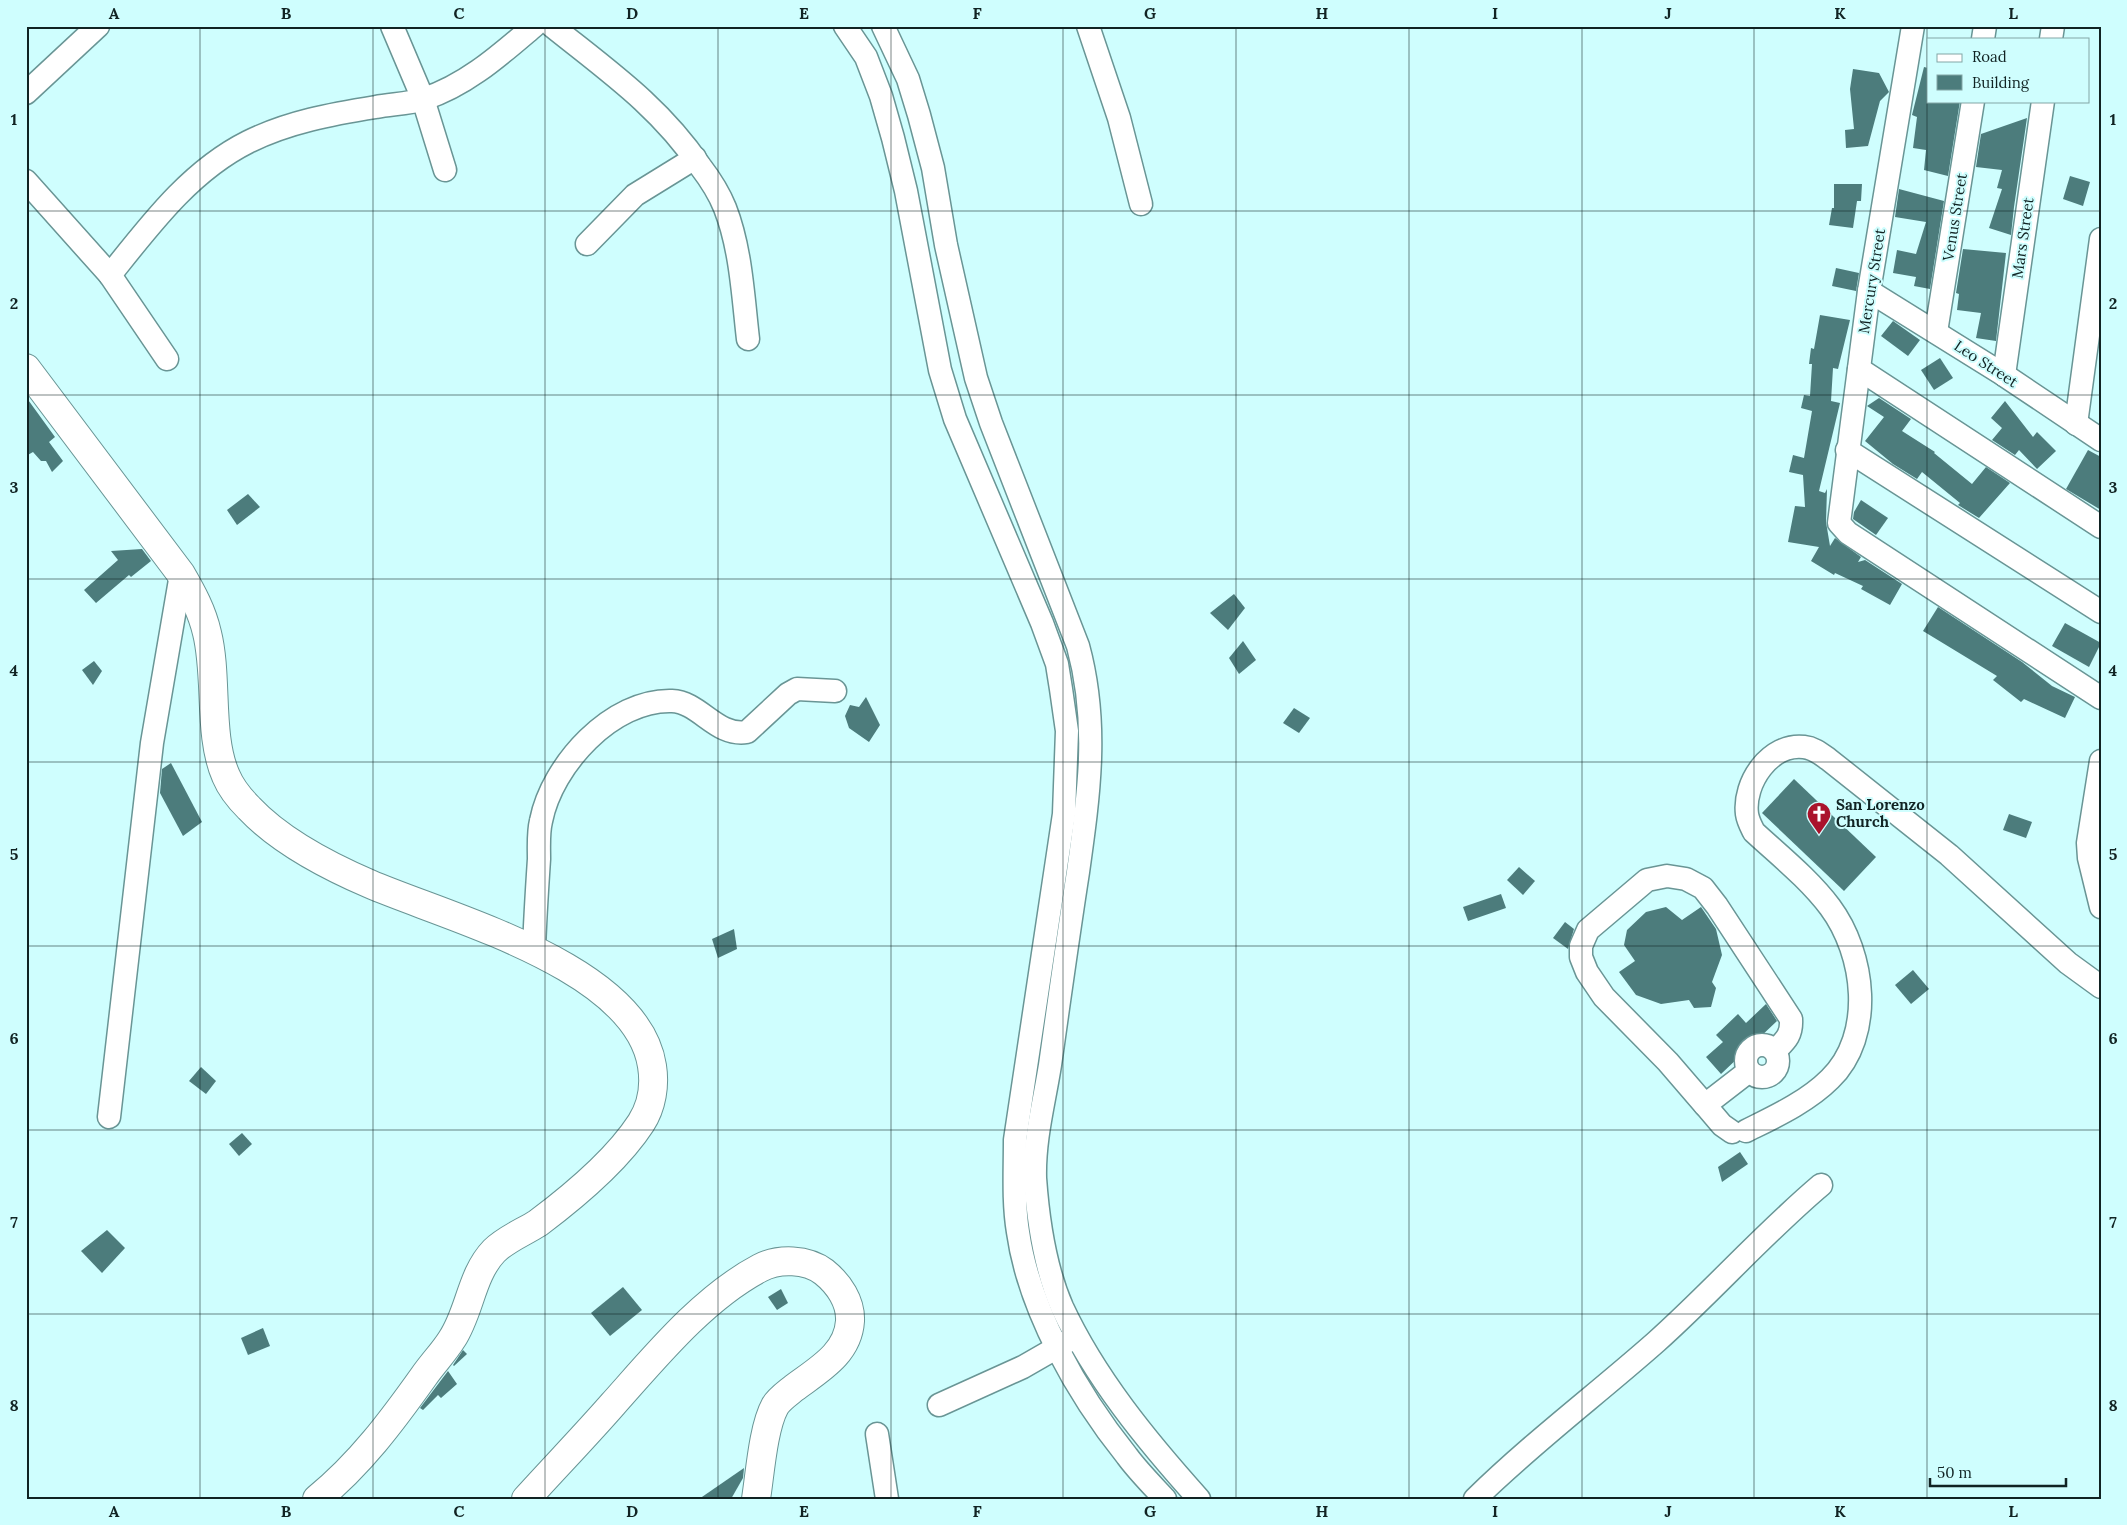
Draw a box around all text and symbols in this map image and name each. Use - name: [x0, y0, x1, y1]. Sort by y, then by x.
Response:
- text: A: [109, 3, 120, 23]
- text: B: [281, 3, 292, 23]
- text: C: [453, 3, 465, 23]
- text: D: [626, 3, 638, 23]
- text: E: [799, 3, 809, 23]
- text: F: [972, 3, 982, 23]
- text: G: [1144, 3, 1156, 23]
- text: H: [1316, 3, 1329, 23]
- text: I: [1492, 3, 1498, 23]
- text: J: [1664, 3, 1672, 23]
- text: K: [1834, 3, 1846, 23]
- text: L: [2008, 3, 2018, 23]
- legend: [1927, 38, 2090, 102]
- text: Road: [1972, 47, 2007, 66]
- text: Building: [1972, 73, 2030, 92]
- text: 1: [11, 109, 17, 129]
- text: 1: [2110, 109, 2116, 129]
- street label: Venus Street: [1938, 171, 1971, 263]
- street label: Mars Street: [2007, 196, 2038, 280]
- street label: Mercury Street: [1854, 227, 1889, 335]
- text: 2: [10, 293, 18, 313]
- text: 2: [2109, 293, 2117, 313]
- street label: Leo Street: [1951, 336, 2022, 391]
- text: 3: [10, 477, 19, 497]
- text: 3: [2109, 477, 2118, 497]
- text: 4: [10, 660, 19, 680]
- text: 4: [2109, 660, 2118, 680]
- place label: San Lorenzo Church: [1836, 795, 1925, 831]
- church icon: San Lorenzo Church: [1806, 801, 1832, 835]
- text: 5: [10, 844, 19, 864]
- text: 5: [2109, 844, 2118, 864]
- text: 6: [9, 1028, 19, 1048]
- text: 6: [2108, 1028, 2118, 1048]
- text: 7: [10, 1212, 18, 1232]
- text: 7: [2109, 1212, 2117, 1232]
- text: 8: [9, 1395, 19, 1415]
- text: 8: [2108, 1395, 2118, 1415]
- scale bar: [1930, 1455, 2066, 1487]
- text: 50 m: [1937, 1463, 1972, 1482]
- text: A: [109, 1501, 120, 1521]
- text: B: [281, 1501, 292, 1521]
- text: C: [453, 1501, 465, 1521]
- text: D: [626, 1501, 638, 1521]
- text: E: [799, 1501, 809, 1521]
- text: F: [972, 1501, 982, 1521]
- text: G: [1144, 1501, 1156, 1521]
- text: H: [1316, 1501, 1329, 1521]
- text: I: [1492, 1501, 1498, 1521]
- text: J: [1664, 1501, 1672, 1521]
- text: K: [1834, 1501, 1846, 1521]
- text: L: [2008, 1501, 2018, 1521]

